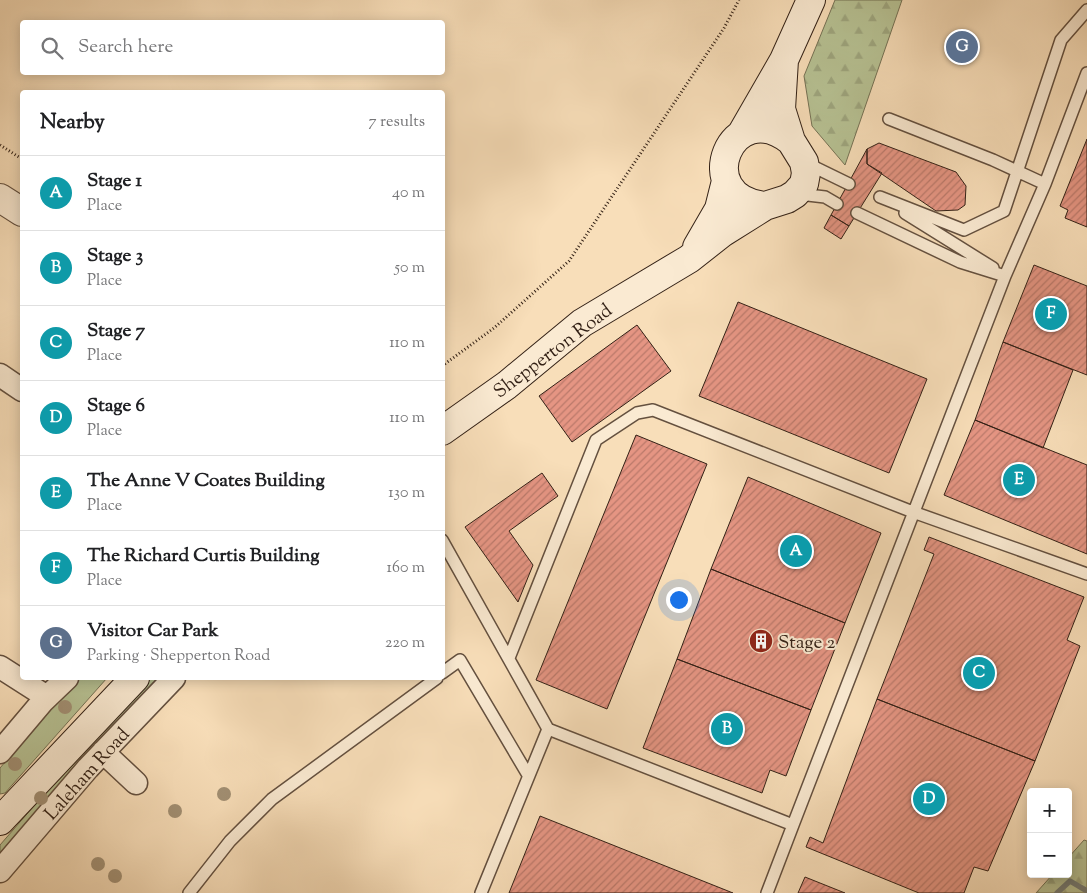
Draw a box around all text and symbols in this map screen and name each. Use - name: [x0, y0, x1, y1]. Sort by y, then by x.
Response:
- search box: [20, 20, 445, 75]
- pin: G: [946, 28, 978, 66]
- icon: search: [38, 34, 66, 62]
- text: Search here: [78, 34, 173, 61]
- text: Nearby: [40, 108, 105, 138]
- text: 7 results: [369, 111, 425, 134]
- text: Stage 1: [87, 168, 142, 195]
- text: A: [50, 182, 63, 205]
- text: 40 m: [392, 182, 425, 205]
- text: Place: [87, 195, 122, 218]
- text: Stage 3: [87, 243, 143, 270]
- text: B: [51, 257, 61, 280]
- text: 50 m: [394, 257, 425, 280]
- text: Place: [87, 270, 122, 293]
- pin: F: [1035, 295, 1067, 333]
- street label: Shepperton Road: [488, 298, 619, 406]
- text: Stage 7: [87, 318, 145, 345]
- text: C: [50, 332, 62, 355]
- text: 110 m: [389, 332, 425, 355]
- text: Place: [87, 345, 122, 368]
- text: Stage 6: [87, 393, 145, 420]
- text: D: [50, 407, 62, 430]
- text: 110 m: [389, 407, 425, 430]
- text: Place: [87, 420, 122, 443]
- pin: E: [1003, 461, 1035, 499]
- text: The Anne V Coates Building: [87, 468, 325, 495]
- text: E: [51, 482, 61, 505]
- text: 130 m: [388, 482, 425, 505]
- text: Place: [87, 495, 122, 518]
- pin: A: [780, 532, 812, 570]
- text: The Richard Curtis Building: [87, 543, 320, 570]
- text: F: [52, 557, 60, 580]
- text: 160 m: [387, 557, 425, 580]
- text: Place: [87, 570, 122, 593]
- your location: [666, 587, 692, 613]
- text: Visitor Car Park: [87, 618, 218, 645]
- building icon: Stage 2: [748, 628, 774, 654]
- place label: Stage 2: [778, 630, 835, 657]
- text: G: [49, 632, 63, 655]
- text: 220 m: [385, 632, 425, 655]
- text: Parking · Shepperton Road: [87, 645, 270, 668]
- pin: C: [963, 654, 995, 692]
- pin: B: [711, 710, 743, 748]
- street label: Laleham Road: [39, 722, 137, 827]
- pin: D: [913, 780, 945, 818]
- map controls: [1027, 788, 1072, 878]
- button: +: [1027, 788, 1072, 833]
- button: −: [1027, 833, 1072, 878]

